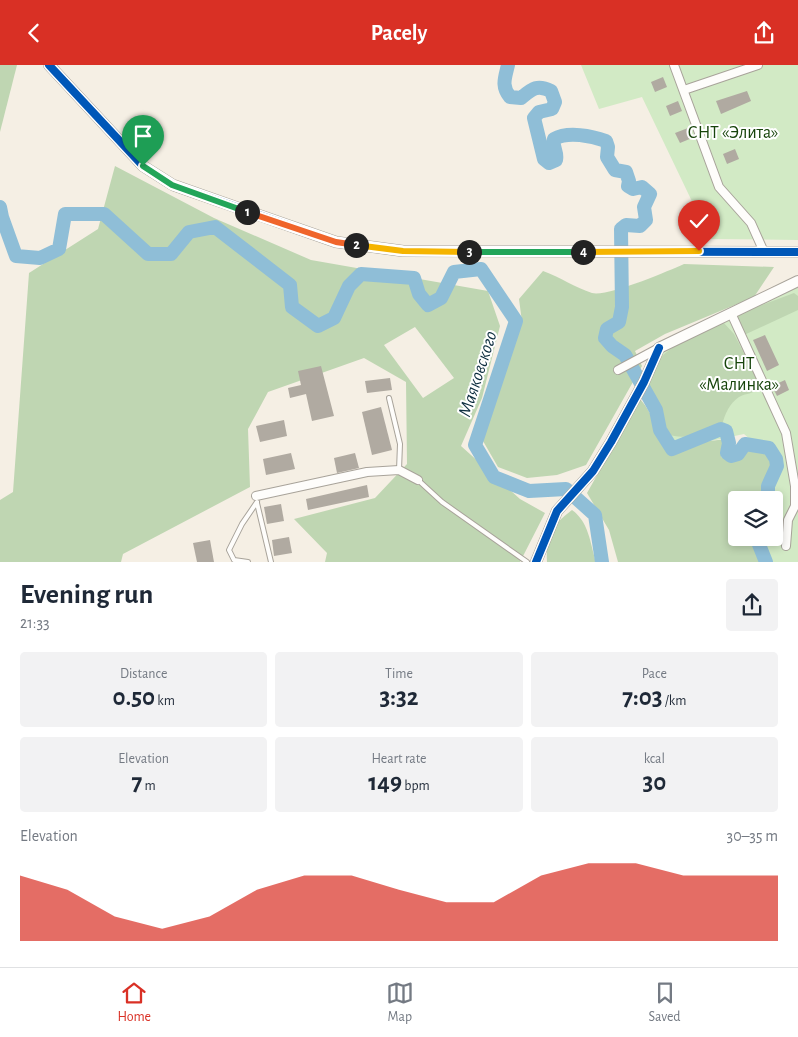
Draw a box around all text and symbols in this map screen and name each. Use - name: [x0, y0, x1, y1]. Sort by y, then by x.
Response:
- icon: back: [20, 19, 48, 47]
- icon: share: [750, 19, 778, 47]
- text: Pacely: [371, 22, 427, 44]
- pin: [122, 115, 164, 166]
- icon: arrive: [129, 122, 157, 150]
- park label: СНТ «Элита»: [688, 124, 778, 142]
- pin: 1: [234, 199, 260, 225]
- pin: [678, 200, 720, 251]
- text: 1: [245, 205, 250, 219]
- icon: check: [685, 207, 713, 235]
- pin: 2: [344, 233, 368, 257]
- text: 2: [353, 238, 360, 252]
- pin: 3: [456, 239, 482, 265]
- pin: 4: [570, 239, 596, 265]
- text: 3: [466, 245, 473, 259]
- text: 4: [580, 245, 587, 259]
- water label: Маяковского: [455, 328, 501, 419]
- park label: СНТ «Малинка»: [699, 355, 779, 394]
- map controls: [728, 491, 783, 546]
- button: layers: [728, 491, 783, 546]
- button: share: [726, 579, 778, 631]
- text: Evening run: [20, 581, 153, 609]
- text: 21:33: [20, 615, 50, 631]
- text: Distance: [120, 667, 167, 681]
- text: Time: [385, 667, 413, 681]
- text: Pace: [642, 667, 667, 681]
- text: 0.50: [112, 685, 155, 710]
- text: 3:32: [379, 685, 419, 710]
- text: 7:03: [622, 685, 663, 710]
- text: km: [155, 694, 175, 708]
- text: /km: [663, 694, 686, 708]
- text: Elevation: [118, 752, 169, 766]
- text: Heart rate: [372, 752, 426, 766]
- text: kcal: [644, 752, 665, 766]
- text: 7: [132, 770, 142, 795]
- text: 149: [368, 770, 402, 795]
- text: 30: [642, 770, 666, 795]
- text: m: [142, 779, 156, 793]
- text: bpm: [402, 779, 430, 793]
- text: Elevation: [20, 828, 78, 844]
- text: 30–35 m: [727, 828, 778, 844]
- tab: Home: [117, 979, 151, 1026]
- tab: Map: [386, 979, 414, 1026]
- tab: Saved: [649, 979, 681, 1026]

